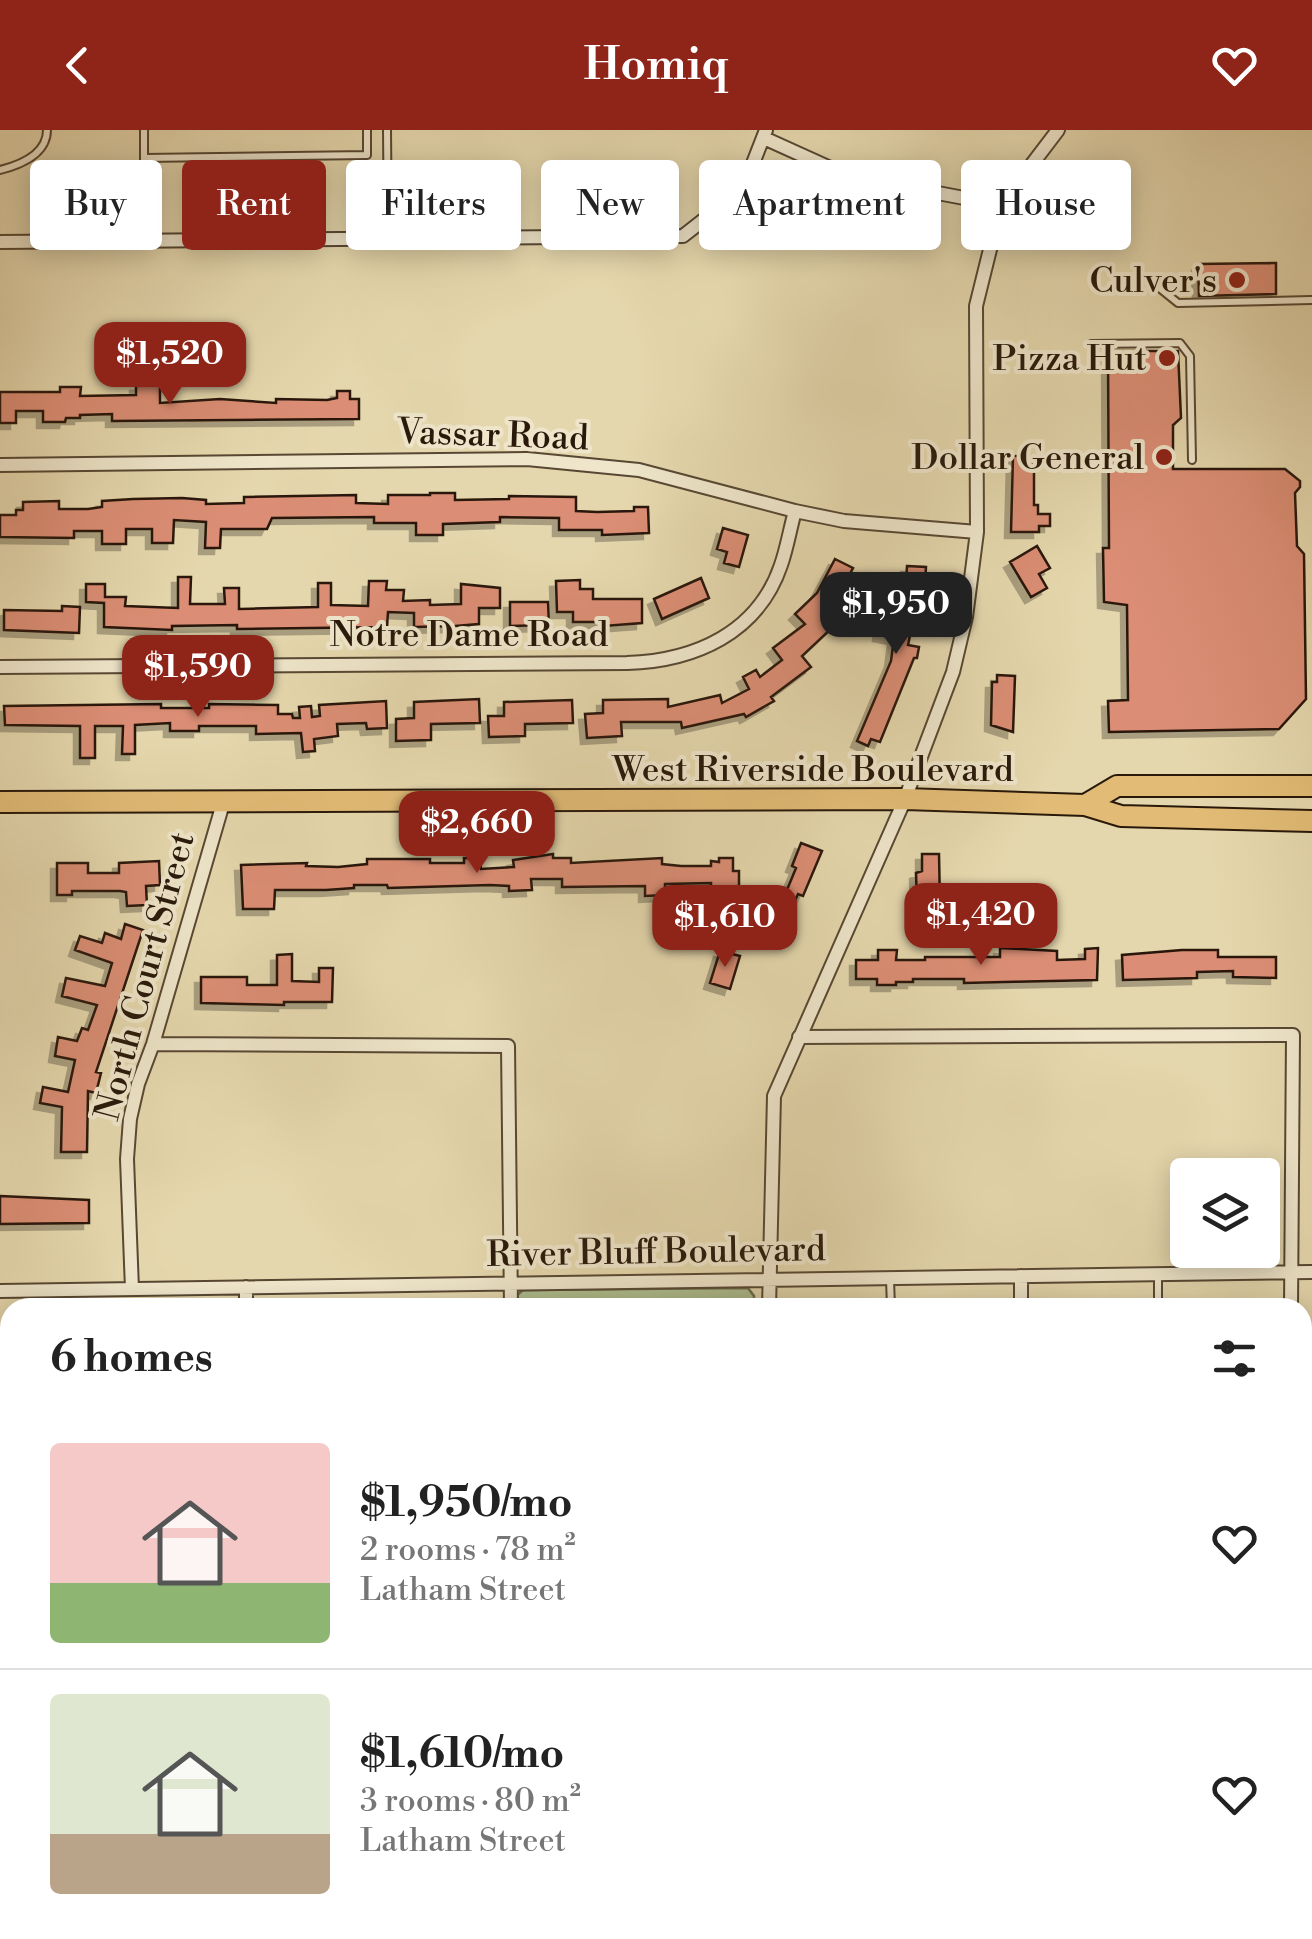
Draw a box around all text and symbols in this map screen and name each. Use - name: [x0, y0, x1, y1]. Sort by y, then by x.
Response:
- text: Homiq: [583, 37, 729, 94]
- icon: back: [50, 38, 105, 93]
- icon: heart: [1207, 38, 1262, 93]
- chip: Buy: [30, 160, 162, 250]
- chip: Rent: [182, 160, 326, 250]
- chip: Filters: [346, 160, 521, 250]
- chip: New: [541, 160, 679, 250]
- chip: Apartment: [699, 160, 941, 250]
- chip: House: [961, 160, 1131, 250]
- place label: Culver's: [1090, 260, 1217, 303]
- marker: Culver's: [1226, 269, 1248, 291]
- pin: $1,520: [89, 322, 251, 407]
- text: $1,520: [116, 334, 224, 374]
- place label: Pizza Hut: [993, 338, 1147, 381]
- marker: Pizza Hut: [1156, 347, 1178, 369]
- street label: Vassar Road: [395, 411, 590, 460]
- place label: Dollar General: [911, 437, 1144, 480]
- marker: Dollar General: [1153, 446, 1175, 468]
- pin: $1,950: [815, 572, 977, 657]
- text: $1,950: [842, 584, 950, 624]
- street label: Notre Dame Road: [330, 614, 608, 657]
- pin: $1,590: [117, 635, 279, 720]
- text: $1,590: [144, 647, 252, 687]
- street label: West Riverside Boulevard: [611, 749, 1014, 792]
- pin: $2,660: [396, 791, 558, 876]
- text: $2,660: [421, 803, 533, 843]
- street label: North Court Street: [86, 828, 205, 1125]
- pin: $1,420: [900, 883, 1062, 968]
- pin: $1,610: [644, 885, 806, 970]
- text: $1,420: [926, 895, 1036, 935]
- text: $1,610: [674, 897, 776, 937]
- map controls: [1170, 1158, 1280, 1268]
- button: layers: [1170, 1158, 1280, 1268]
- street label: River Bluff Boulevard: [486, 1228, 826, 1277]
- icon: filters: [1207, 1331, 1262, 1386]
- text: 6 homes: [50, 1332, 213, 1385]
- text: $1,950/mo: [360, 1477, 573, 1530]
- icon: home: [130, 1483, 250, 1603]
- icon: heart: [1207, 1516, 1262, 1571]
- text: 2 rooms · 78 m²: [360, 1530, 576, 1570]
- text: Latham Street: [360, 1570, 566, 1610]
- text: $1,610/mo: [360, 1728, 564, 1781]
- icon: home: [130, 1734, 250, 1854]
- icon: heart: [1207, 1767, 1262, 1822]
- text: 3 rooms · 80 m²: [360, 1781, 581, 1821]
- text: Latham Street: [360, 1821, 566, 1861]

